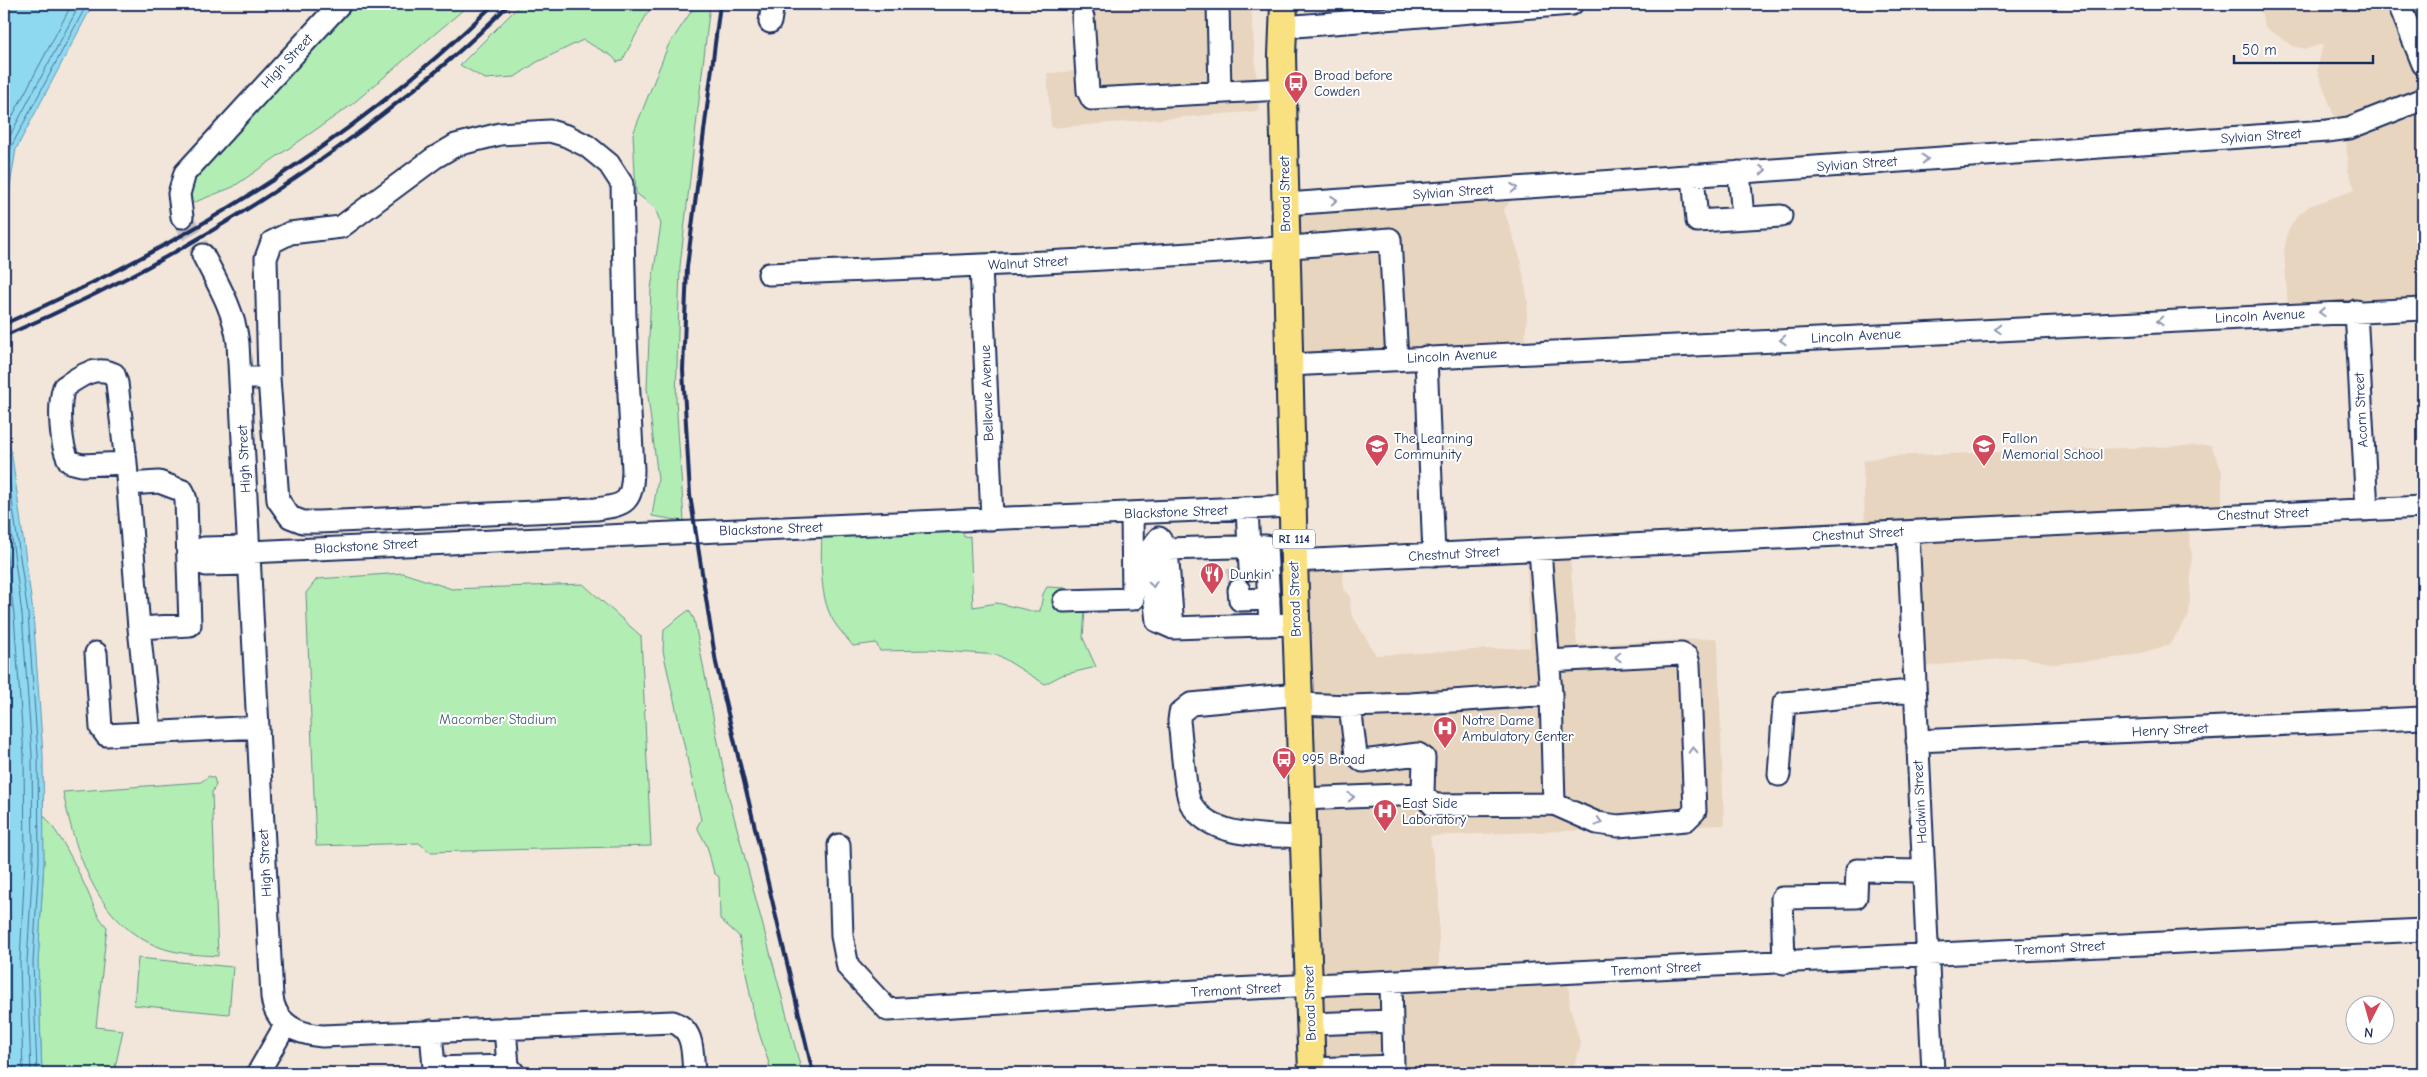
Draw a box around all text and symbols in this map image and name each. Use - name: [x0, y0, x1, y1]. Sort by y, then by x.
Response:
- street label: High Street: [258, 30, 317, 92]
- scale bar: [2234, 32, 2373, 64]
- text: 50 m: [2242, 41, 2277, 59]
- place label: Broad before Cowden: [1314, 67, 1393, 100]
- bus stop icon: Broad before Cowden: [1283, 70, 1309, 104]
- street label: Sylvian Street: [2220, 125, 2303, 147]
- street label: Sylvian Street: [1816, 153, 1899, 175]
- one-way arrow: [1921, 154, 1929, 165]
- street label: Broad Street: [1276, 155, 1294, 232]
- one-way arrow: [1759, 165, 1767, 176]
- street label: Sylvian Street: [1412, 181, 1495, 203]
- one-way arrow: [1510, 182, 1518, 193]
- one-way arrow: [1330, 195, 1338, 206]
- street label: Walnut Street: [988, 252, 1069, 274]
- street label: Lincoln Avenue: [2215, 305, 2305, 327]
- one-way arrow: [2318, 307, 2326, 318]
- one-way arrow: [2156, 315, 2164, 326]
- one-way arrow: [1993, 324, 2001, 335]
- street label: Lincoln Avenue: [1811, 325, 1901, 347]
- one-way arrow: [1779, 335, 1787, 346]
- street label: Bellevue Avenue: [977, 345, 997, 441]
- street label: Lincoln Avenue: [1407, 345, 1497, 367]
- street label: Acorn Street: [2350, 371, 2371, 448]
- street label: High Street: [234, 424, 254, 493]
- place label: The Learning Community: [1394, 430, 1473, 463]
- place label: Fallon Memorial School: [2002, 430, 2103, 463]
- school or university icon: The Learning Community: [1364, 433, 1390, 467]
- school or university icon: Fallon Memorial School: [1971, 433, 1997, 467]
- street label: Blackstone Street: [1124, 502, 1229, 522]
- street label: Chestnut Street: [2217, 504, 2310, 524]
- street label: Blackstone Street: [719, 519, 824, 539]
- street label: Chestnut Street: [1812, 523, 1905, 545]
- road number: RI 114: [1273, 530, 1315, 548]
- street label: Blackstone Street: [314, 535, 419, 557]
- street label: Chestnut Street: [1408, 543, 1501, 565]
- street label: Broad Street: [1285, 560, 1305, 637]
- restaurant icon: Dunkin': [1199, 561, 1225, 595]
- place label: Dunkin': [1230, 566, 1274, 583]
- one-way arrow: [1147, 580, 1158, 588]
- one-way arrow: [1614, 652, 1622, 663]
- park label: Macomber Stadium: [439, 711, 557, 728]
- place label: Notre Dame Ambulatory Center: [1462, 712, 1574, 745]
- hospital icon: Notre Dame Ambulatory Center: [1432, 715, 1458, 749]
- street label: Henry Street: [2131, 719, 2210, 740]
- bus stop icon: 995 Broad: [1271, 746, 1297, 780]
- one-way arrow: [1687, 746, 1698, 754]
- place label: 995 Broad: [1302, 751, 1365, 768]
- street label: Hadwin Street: [1909, 759, 1931, 844]
- one-way arrow: [1347, 791, 1355, 802]
- place label: East Side Laboratory: [1402, 795, 1467, 828]
- hospital icon: East Side Laboratory: [1372, 798, 1398, 832]
- one-way arrow: [1594, 816, 1603, 827]
- street label: High Street: [255, 828, 275, 897]
- street label: Tremont Street: [2015, 937, 2106, 959]
- street label: Tremont Street: [1611, 958, 1702, 980]
- street label: Broad Street: [1300, 964, 1320, 1041]
- street label: Tremont Street: [1191, 979, 1282, 1001]
- north arrow: [2344, 994, 2394, 1044]
- text: N: [2363, 1024, 2374, 1041]

